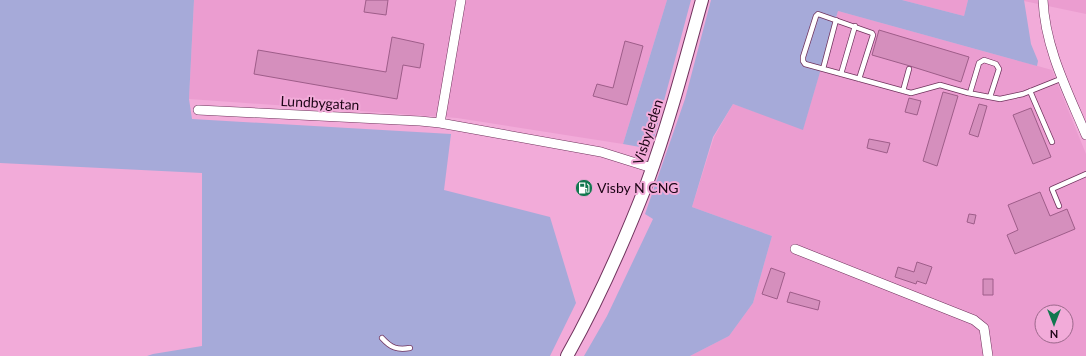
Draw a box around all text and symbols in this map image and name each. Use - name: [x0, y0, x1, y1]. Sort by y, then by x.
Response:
- street label: Lundbygatan: [280, 92, 360, 113]
- street label: Visbyleden: [629, 97, 666, 167]
- fuel station icon: Visby N CNG: [574, 178, 594, 198]
- place label: Visby N CNG: [597, 179, 679, 196]
- north arrow: [1034, 304, 1074, 344]
- text: N: [1050, 328, 1058, 341]

